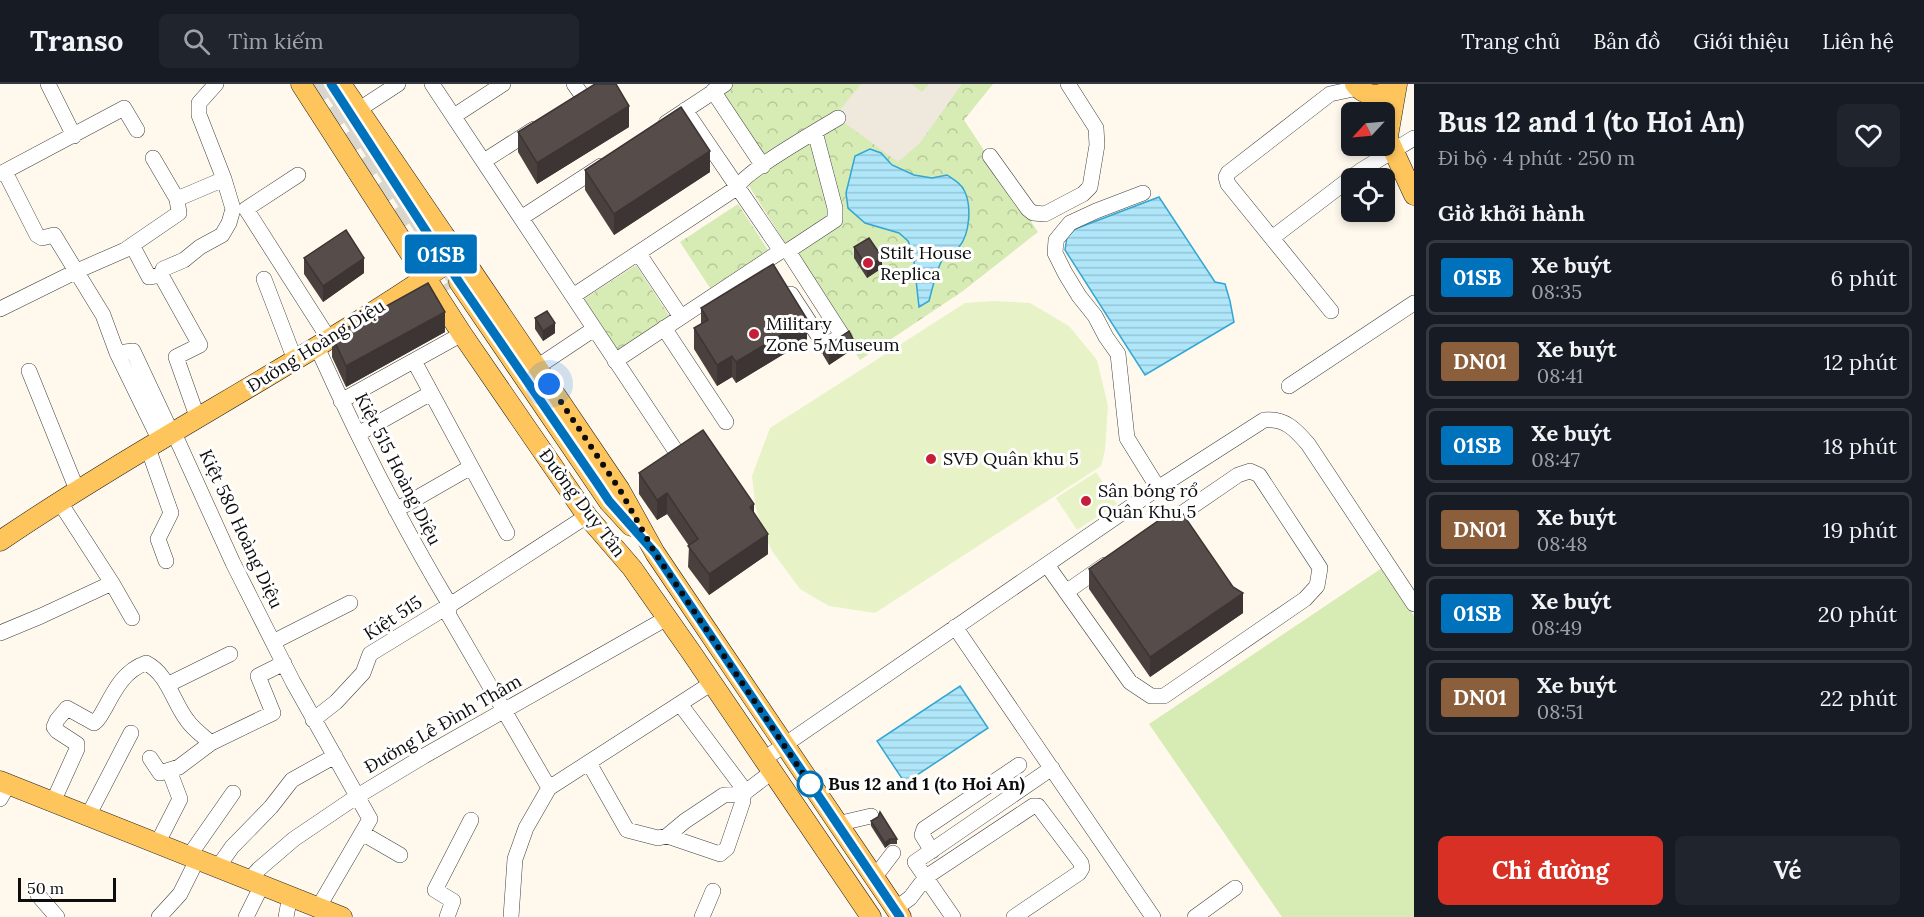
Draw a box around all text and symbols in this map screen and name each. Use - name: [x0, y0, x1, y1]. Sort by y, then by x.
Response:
- search box: [159, 14, 579, 68]
- text: Transo: [30, 23, 123, 59]
- icon: search: [180, 25, 213, 58]
- text: Tìm kiếm: [228, 27, 324, 55]
- text: Trang chủ: [1461, 28, 1560, 55]
- text: Bản đồ: [1593, 28, 1660, 55]
- text: Giới thiệu: [1693, 28, 1789, 55]
- text: Liên hệ: [1822, 28, 1894, 55]
- north arrow: [1341, 102, 1395, 156]
- map controls: [1341, 102, 1395, 222]
- text: Bus 12 and 1 (to Hoi An): [1438, 104, 1744, 140]
- button: heart: [1837, 104, 1900, 167]
- text: Đi bộ · 4 phút · 250 m: [1438, 145, 1635, 170]
- button: locate: [1341, 168, 1395, 222]
- text: Giờ khởi hành: [1438, 199, 1585, 227]
- line badge: 01SB: [399, 234, 483, 274]
- text: 01SB: [417, 241, 465, 268]
- place label: Stilt House Replica: [880, 241, 972, 285]
- text: Xe buýt: [1531, 251, 1611, 279]
- marker: Stilt House Replica: [861, 256, 875, 270]
- text: 01SB: [1453, 264, 1501, 291]
- text: 6 phút: [1831, 264, 1897, 292]
- text: 08:35: [1531, 279, 1582, 304]
- street label: Đường Hoàng Diệu: [242, 294, 389, 397]
- place label: Military Zone 5 Museum: [766, 312, 900, 356]
- marker: Military Zone 5 Museum: [747, 327, 761, 341]
- text: Xe buýt: [1537, 335, 1617, 363]
- text: DN01: [1453, 348, 1507, 375]
- text: 12 phút: [1823, 348, 1897, 376]
- text: 08:41: [1537, 363, 1584, 388]
- your location: [534, 369, 564, 399]
- street label: Kiệt 515 Hoàng Diệu: [350, 389, 447, 549]
- text: Xe buýt: [1531, 419, 1611, 447]
- text: 01SB: [1453, 432, 1501, 459]
- text: 18 phút: [1823, 432, 1897, 460]
- street label: Đường Duy Tân: [534, 444, 631, 562]
- street label: Kiệt 580 Hoàng Diệu: [195, 446, 288, 612]
- place label: SVĐ Quân khu 5: [943, 447, 1079, 470]
- text: 08:47: [1531, 447, 1580, 472]
- marker: SVĐ Quân khu 5: [924, 452, 938, 466]
- place label: Sân bóng rổ Quân Khu 5: [1098, 479, 1198, 523]
- marker: Sân bóng rổ Quân Khu 5: [1079, 494, 1093, 508]
- text: Xe buýt: [1537, 503, 1617, 531]
- text: DN01: [1453, 516, 1507, 543]
- text: 19 phút: [1823, 516, 1897, 544]
- text: 08:48: [1537, 531, 1588, 556]
- text: Xe buýt: [1531, 587, 1611, 615]
- street label: Kiệt 515: [359, 590, 426, 645]
- text: 01SB: [1453, 600, 1501, 627]
- text: 20 phút: [1818, 600, 1897, 628]
- text: 08:49: [1531, 615, 1582, 640]
- street label: Đường Lê Đình Thâm: [360, 669, 525, 778]
- text: Xe buýt: [1537, 671, 1617, 699]
- text: DN01: [1453, 684, 1507, 711]
- text: 22 phút: [1820, 684, 1897, 712]
- text: 08:51: [1537, 699, 1584, 724]
- marker: Bus 12 and 1 (to Hoi An): [797, 771, 823, 797]
- place label: Bus 12 and 1 (to Hoi An): [828, 772, 1025, 795]
- button: Chỉ đường: [1438, 836, 1663, 905]
- button: Vé: [1675, 836, 1900, 905]
- scale bar: [18, 875, 116, 902]
- text: 50 m: [27, 878, 64, 898]

